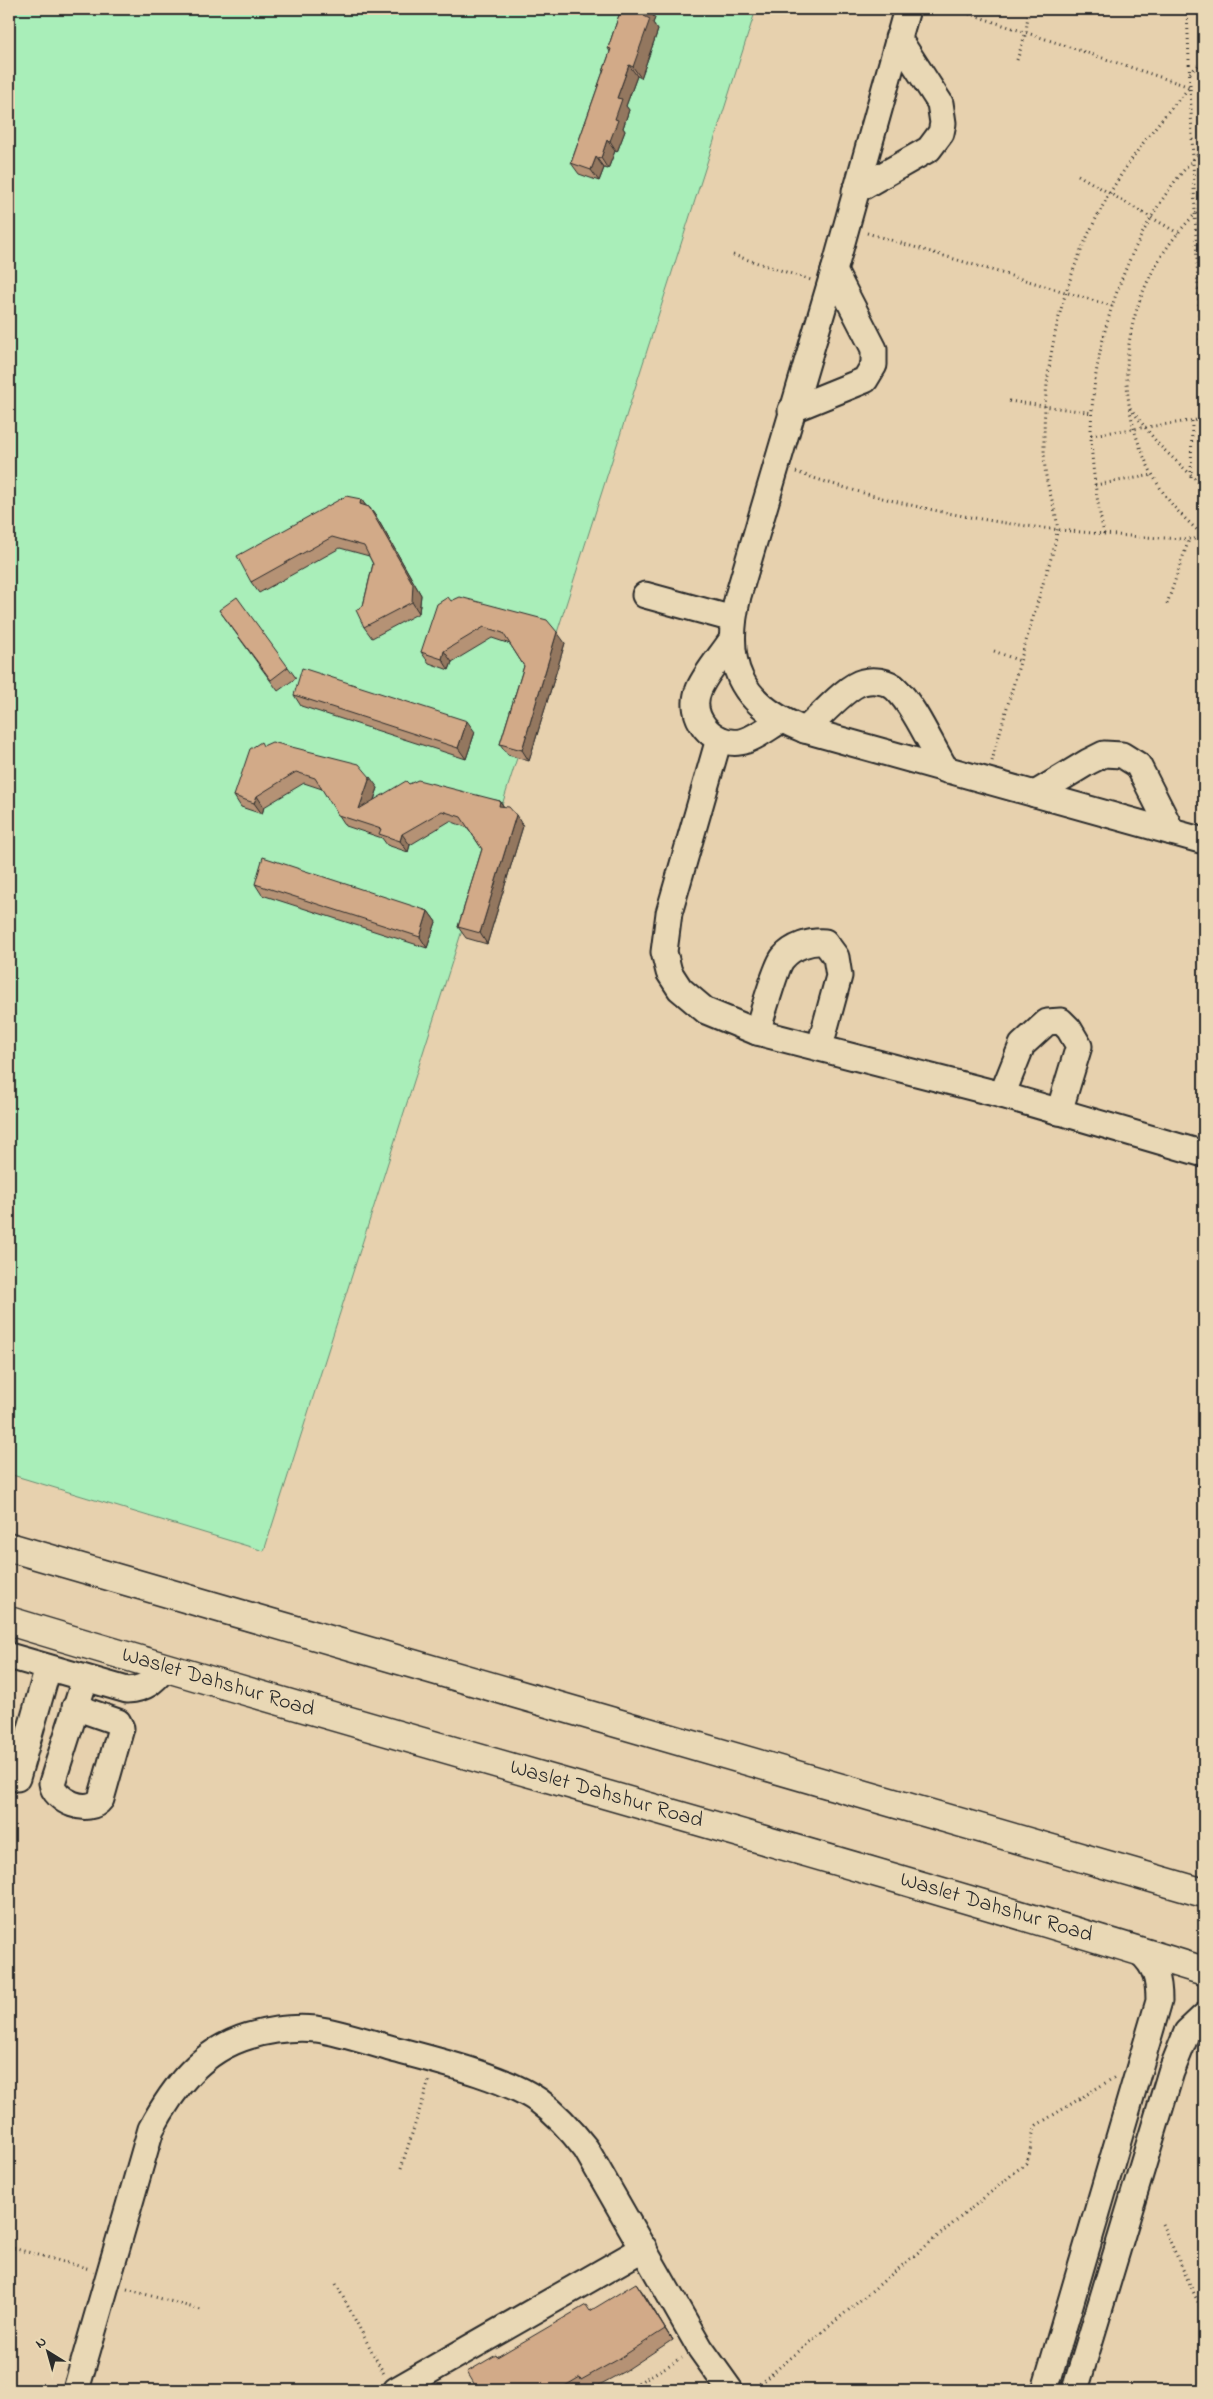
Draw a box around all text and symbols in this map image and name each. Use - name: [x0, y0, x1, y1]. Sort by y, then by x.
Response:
- street label: Waslet Dahshur Road: [118, 1640, 318, 1726]
- street label: Waslet Dahshur Road: [506, 1752, 707, 1838]
- street label: Waslet Dahshur Road: [896, 1864, 1096, 1952]
- north arrow: [22, 2326, 72, 2376]
- text: N: [31, 2332, 51, 2354]

